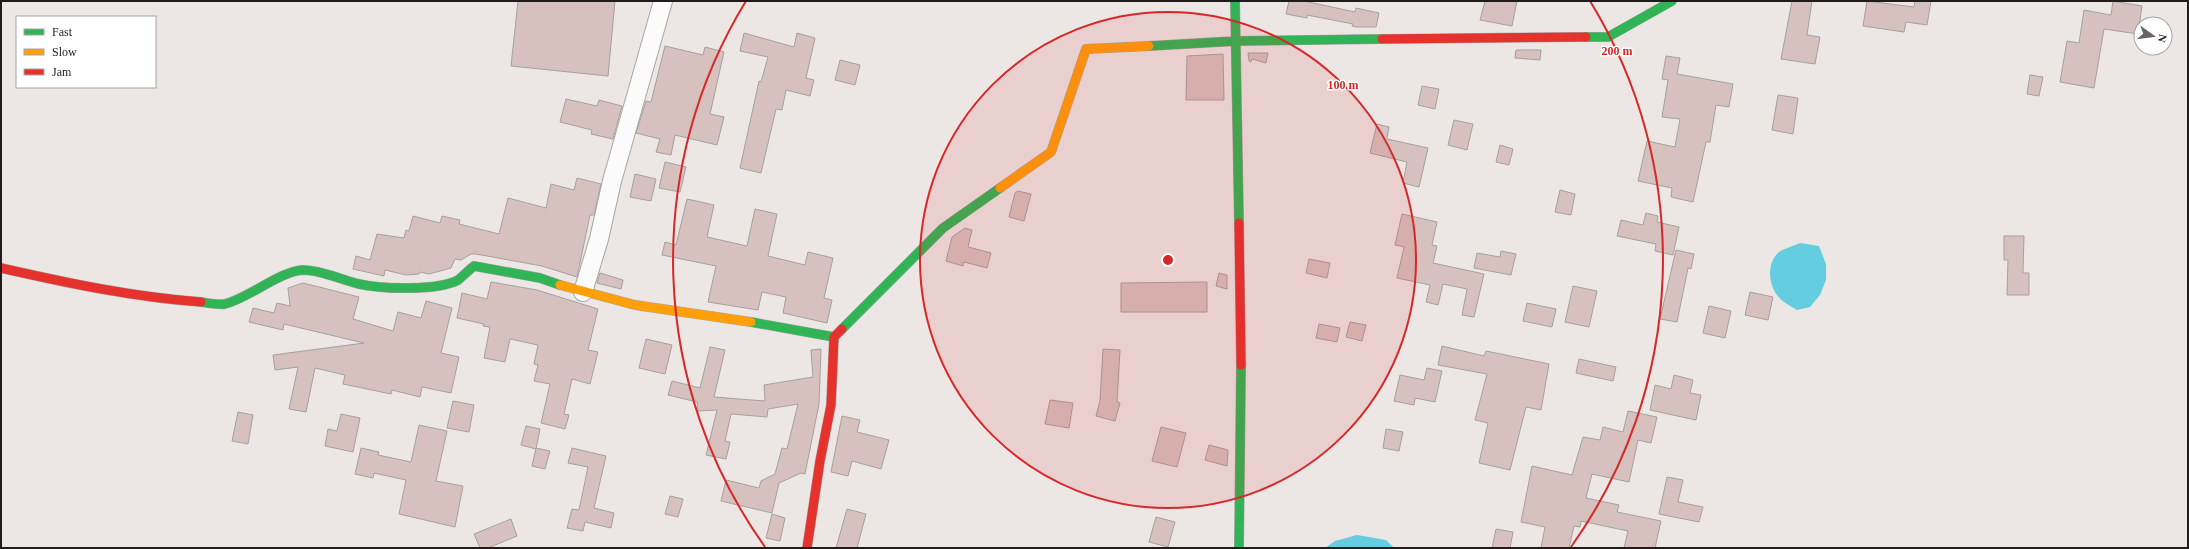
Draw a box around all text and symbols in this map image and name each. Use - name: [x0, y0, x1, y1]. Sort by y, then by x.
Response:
- legend: [16, 16, 156, 88]
- north arrow: [2133, 16, 2173, 56]
- text: Fast: [52, 25, 73, 39]
- text: N: [2156, 33, 2169, 44]
- text: 200 m: [1602, 44, 1633, 58]
- text: Slow: [52, 45, 77, 59]
- text: Jam: [52, 65, 72, 79]
- text: 100 m: [1328, 78, 1359, 92]
- centre of rings: [1161, 253, 1175, 267]

